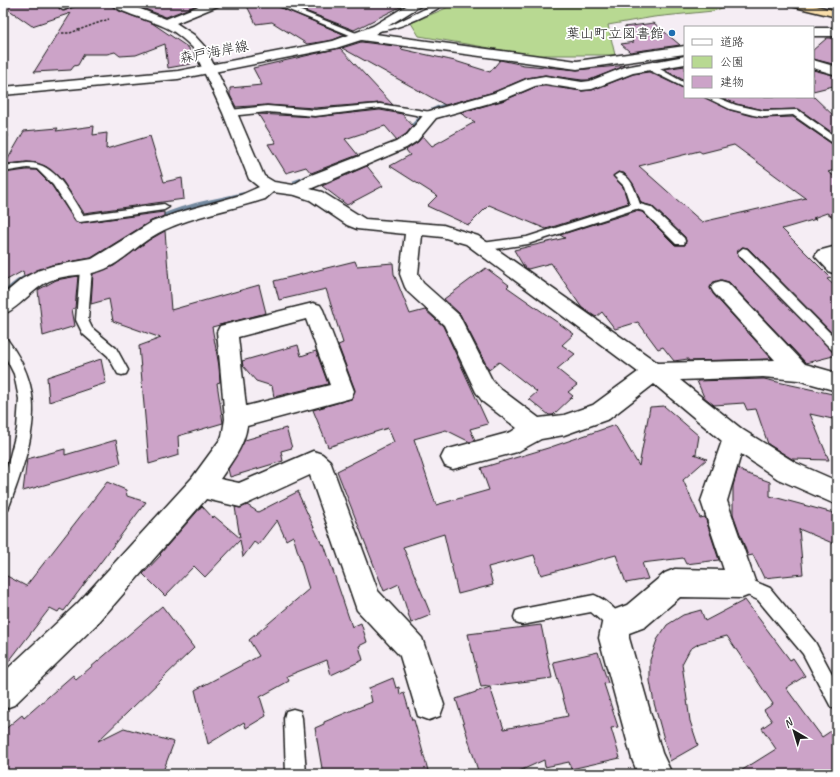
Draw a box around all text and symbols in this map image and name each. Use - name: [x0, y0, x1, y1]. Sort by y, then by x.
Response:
- place label: 葉山町立図書館: [566, 25, 664, 42]
- legend: [684, 26, 814, 98]
- marker: 葉山町立図書館: [667, 28, 677, 38]
- text: 道路: [720, 34, 744, 50]
- street label: 森戸海岸線: [178, 37, 250, 67]
- text: 公園: [720, 54, 744, 70]
- text: 建物: [720, 74, 744, 90]
- north arrow: [774, 711, 814, 751]
- text: N: [781, 714, 797, 731]

